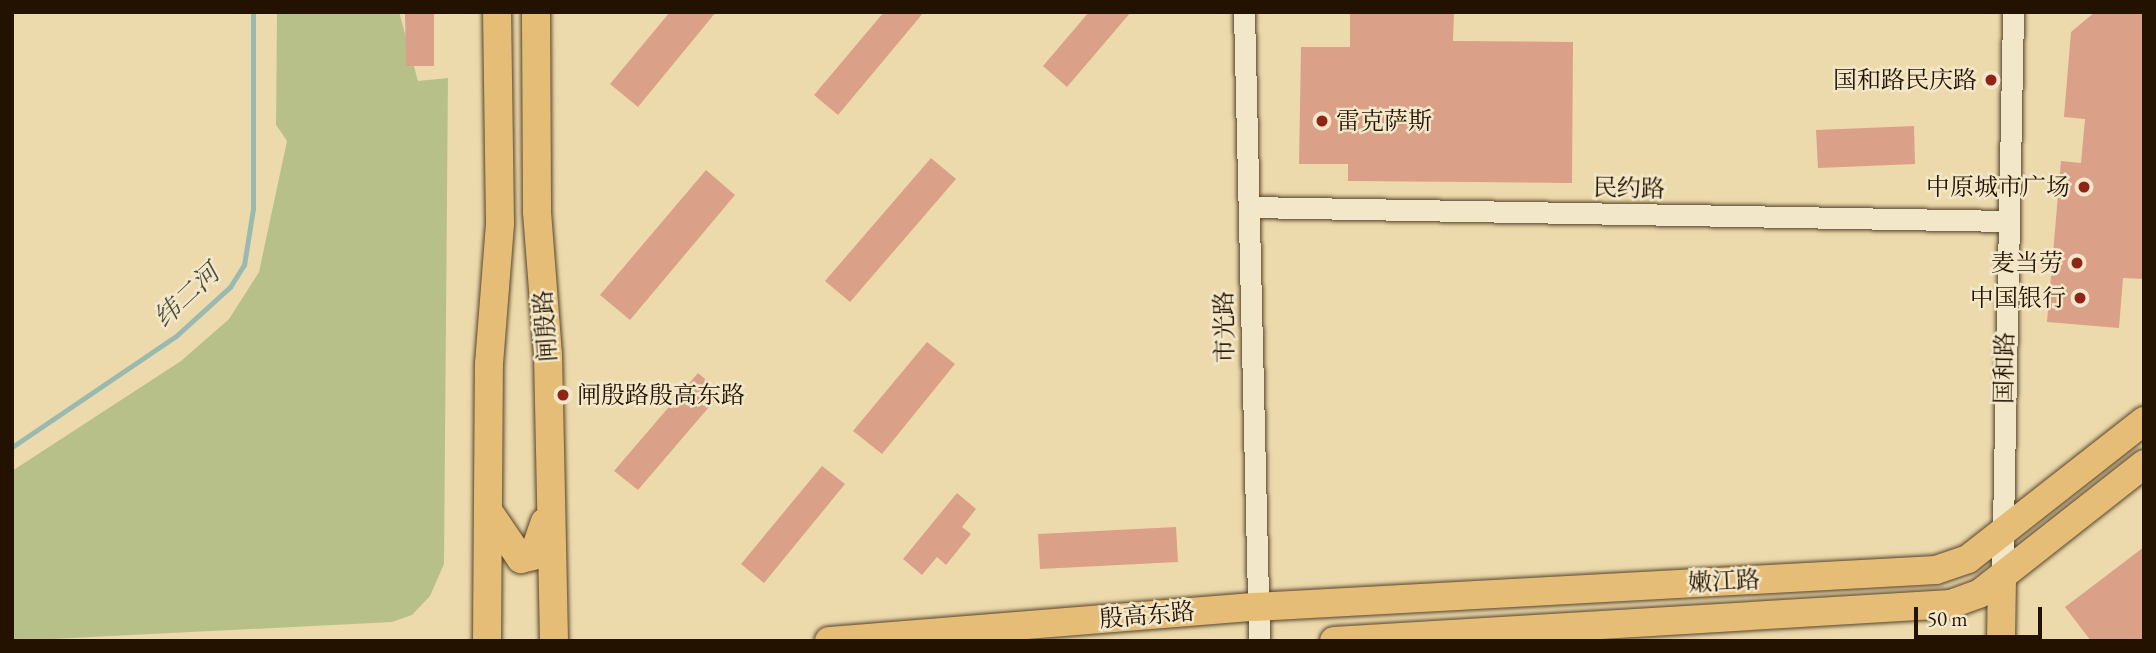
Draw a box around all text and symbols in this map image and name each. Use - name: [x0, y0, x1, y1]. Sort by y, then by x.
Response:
- place label: 国和路民庆路: [1833, 66, 1977, 94]
- marker: 国和路民庆路: [1983, 72, 1999, 88]
- place label: 雷克萨斯: [1336, 107, 1432, 135]
- marker: 雷克萨斯: [1314, 113, 1330, 129]
- street label: 民约路: [1593, 173, 1665, 203]
- place label: 中原城市广场: [1926, 173, 2070, 201]
- marker: 中原城市广场: [2076, 179, 2092, 195]
- place label: 麦当劳: [1991, 249, 2063, 277]
- marker: 麦当劳: [2069, 255, 2085, 271]
- water label: 纬二河: [148, 258, 226, 334]
- place label: 中国银行: [1970, 284, 2066, 312]
- street label: 闸殷路: [528, 289, 562, 363]
- marker: 中国银行: [2072, 290, 2088, 306]
- street label: 市光路: [1209, 291, 1239, 363]
- street label: 国和路: [1989, 332, 2019, 404]
- place label: 闸殷路殷高东路: [577, 381, 745, 409]
- marker: 闸殷路殷高东路: [555, 387, 571, 403]
- street label: 嫩江路: [1687, 565, 1761, 597]
- scale bar: [1918, 594, 2046, 638]
- street label: 殷高东路: [1098, 596, 1196, 634]
- text: 50 m: [1927, 605, 1968, 632]

